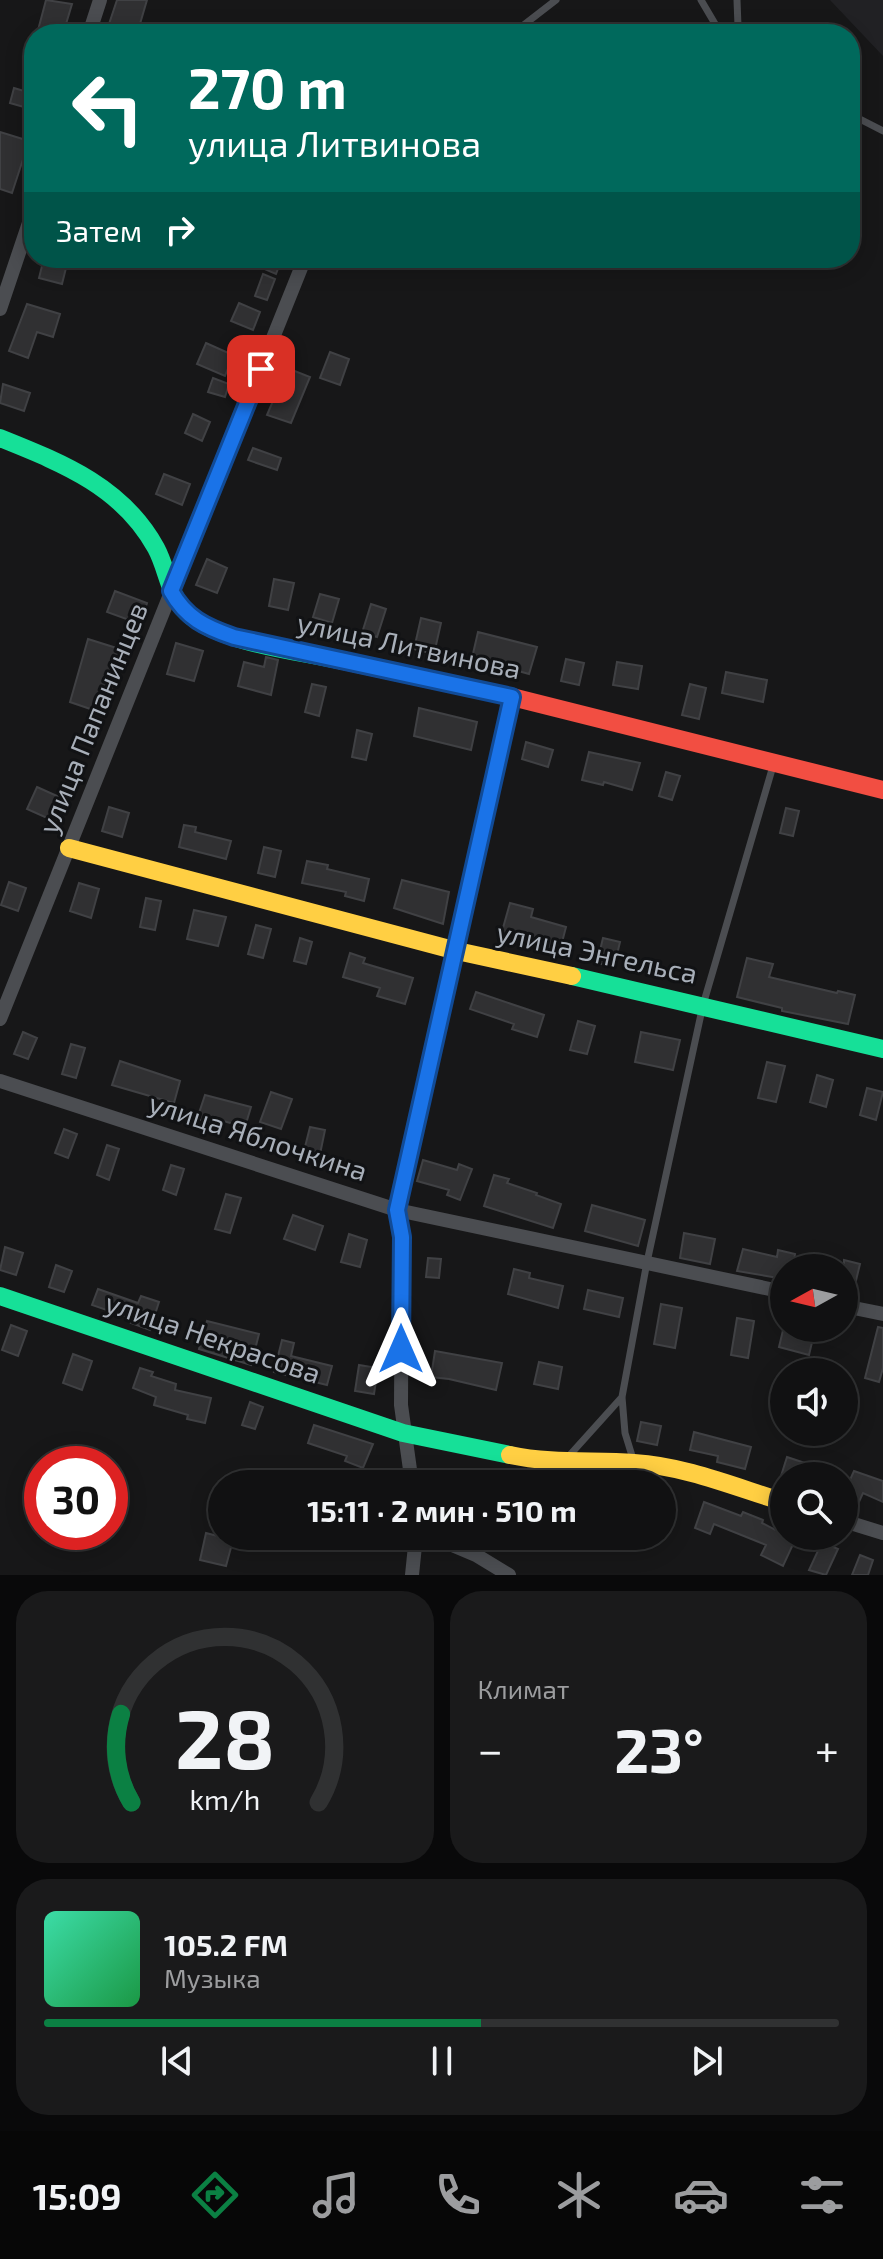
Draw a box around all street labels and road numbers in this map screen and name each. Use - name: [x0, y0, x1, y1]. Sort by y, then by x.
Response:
- street label: улица Папанинцев: [30, 597, 154, 838]
- street label: улица Литвинова: [294, 605, 524, 685]
- street label: улица Энгельса: [494, 914, 701, 990]
- street label: улица Яблочкина: [145, 1085, 372, 1187]
- street label: улица Некрасова: [101, 1284, 326, 1390]

